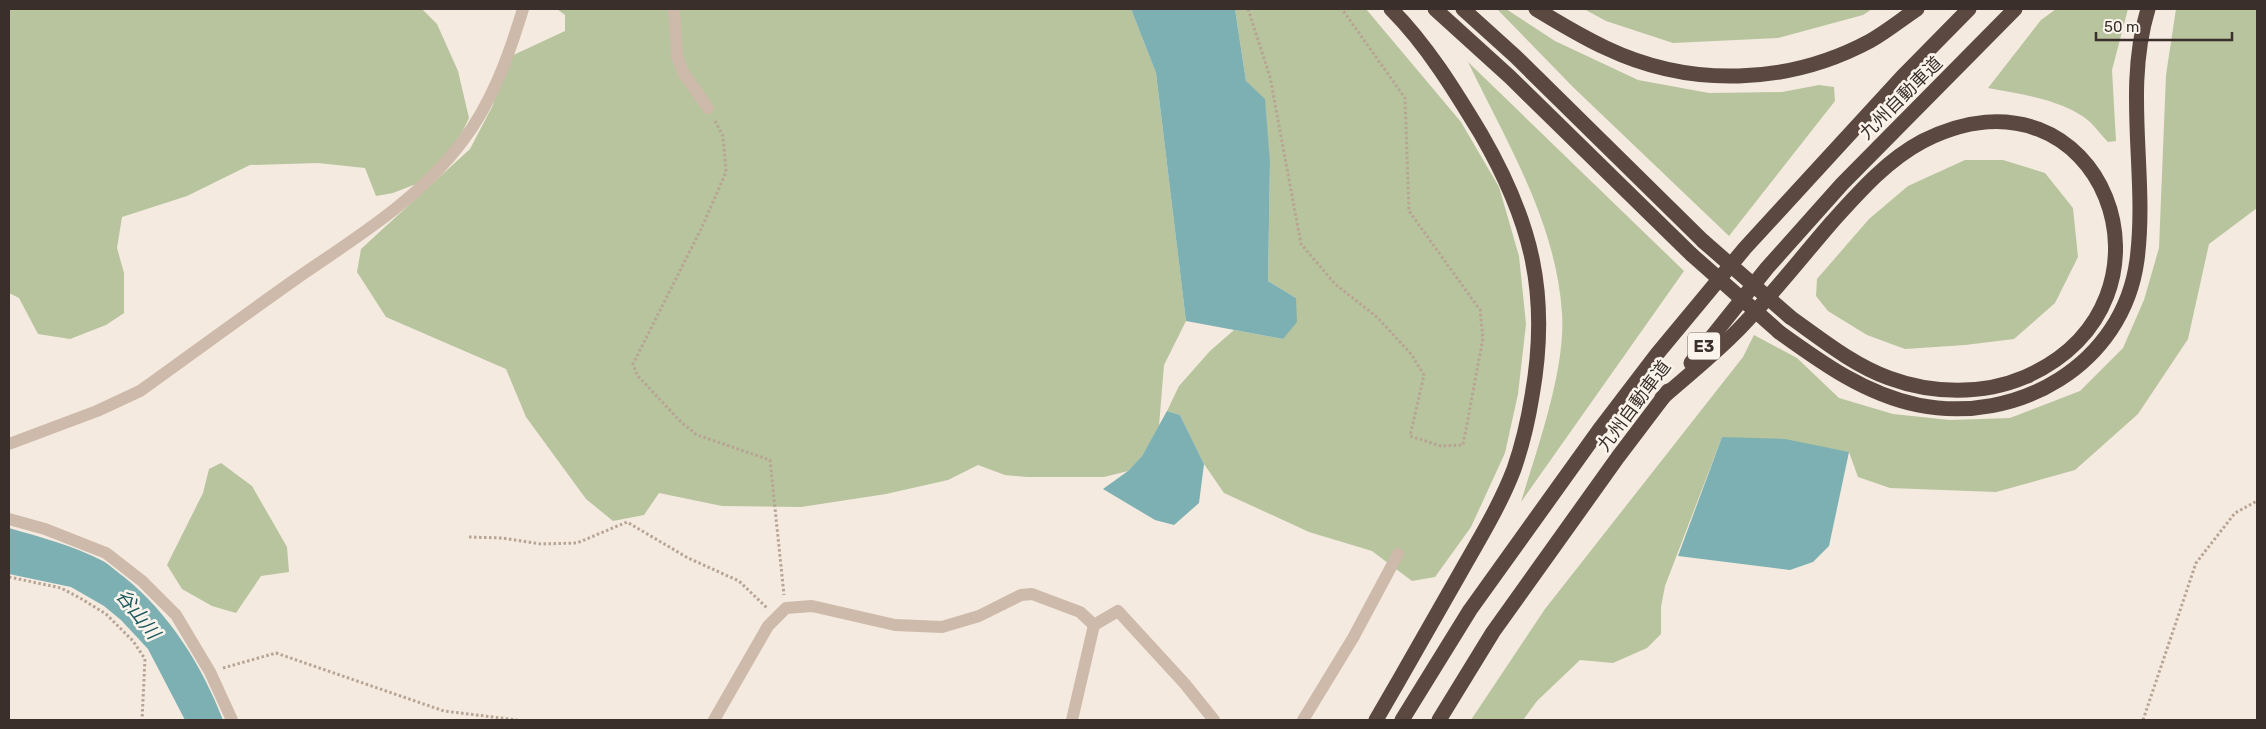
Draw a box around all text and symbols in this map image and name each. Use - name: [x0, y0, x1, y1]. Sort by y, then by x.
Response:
- scale bar: [2096, 10, 2232, 42]
- text: 50 m: [2104, 18, 2139, 36]
- street label: 九州自動車道: [1855, 52, 1947, 144]
- road number: E3: [1688, 332, 1720, 360]
- street label: 九州自動車道: [1593, 356, 1675, 456]
- water label: 谷山川: [111, 584, 166, 645]

